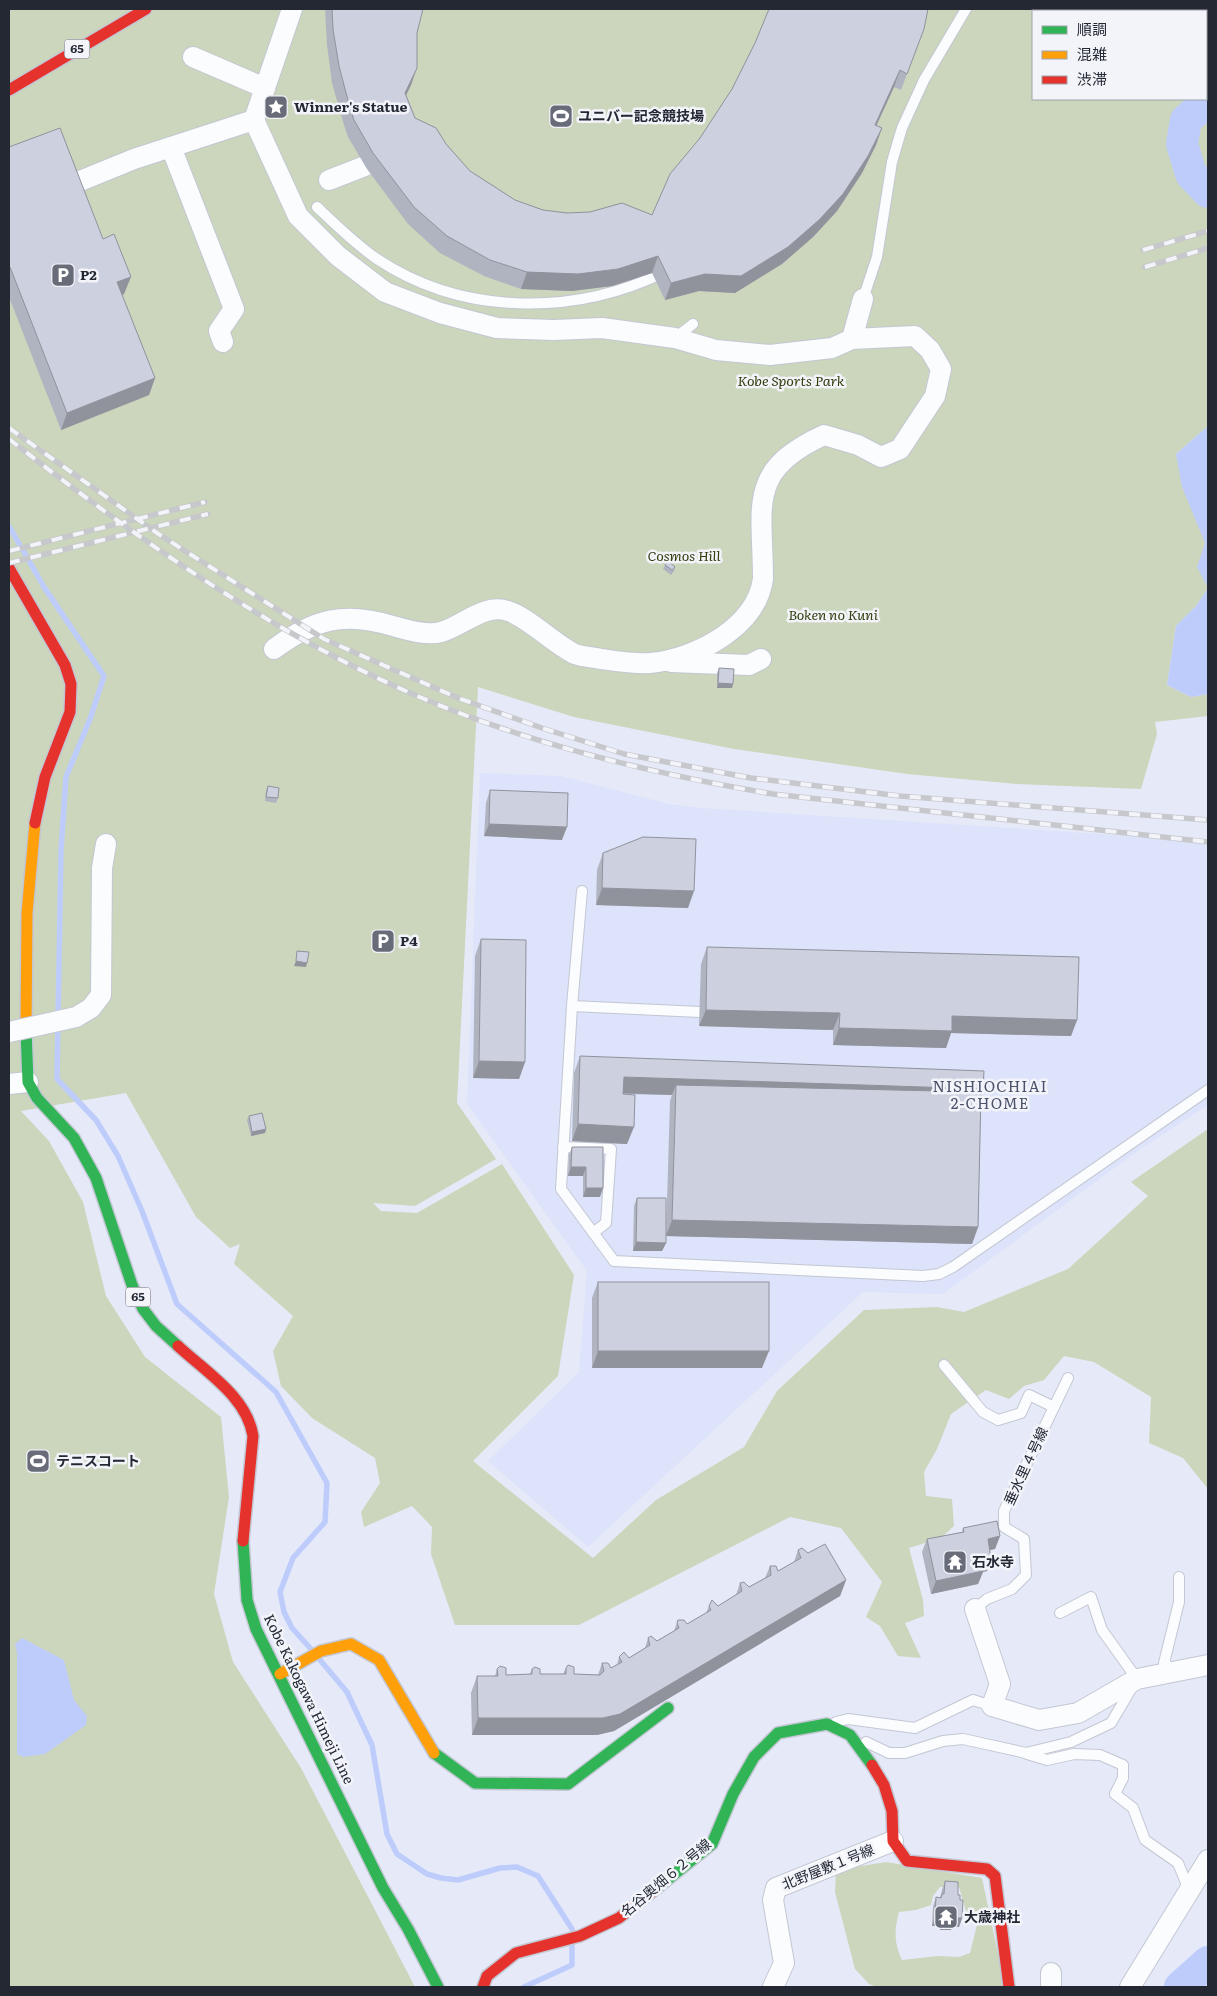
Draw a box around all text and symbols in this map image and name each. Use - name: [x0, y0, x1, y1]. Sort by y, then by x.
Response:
- legend: [1032, 10, 1207, 100]
- text: 順調: [1077, 17, 1107, 40]
- road number: 65: [64, 40, 90, 59]
- text: 混雑: [1077, 42, 1107, 65]
- text: 渋滞: [1077, 67, 1107, 90]
- place icon: Winner's Statue: [263, 94, 289, 120]
- place label: Winner's Statue: [294, 96, 408, 116]
- sports icon: ユニバー記念競技場: [548, 103, 574, 129]
- place label: ユニバー記念競技場: [578, 105, 704, 125]
- parking icon: P2: [50, 262, 76, 288]
- place label: P2: [80, 264, 97, 284]
- park label: Kobe Sports Park: [738, 370, 845, 390]
- park label: Cosmos Hill: [647, 545, 721, 565]
- park label: Boken no Kuni: [788, 604, 879, 624]
- parking icon: P4: [370, 928, 396, 954]
- place label: P4: [400, 930, 418, 950]
- district label: NISHIOCHIAI 2-CHOME: [932, 1074, 1048, 1114]
- road number: 65: [126, 1288, 150, 1306]
- street label: 垂水里４号線: [998, 1423, 1052, 1508]
- sports icon: テニスコート: [25, 1448, 51, 1474]
- place label: テニスコート: [56, 1450, 140, 1470]
- temple icon: 石水寺: [942, 1549, 968, 1575]
- place label: 石水寺: [972, 1551, 1014, 1571]
- street label: Kobe Kakogawa Himeji Line: [260, 1610, 360, 1787]
- street label: 名谷奥畑６２号線: [616, 1834, 715, 1921]
- street label: 北野屋敷１号線: [778, 1838, 877, 1894]
- temple icon: 大歳神社: [933, 1904, 959, 1930]
- place label: 大歳神社: [964, 1906, 1020, 1926]

